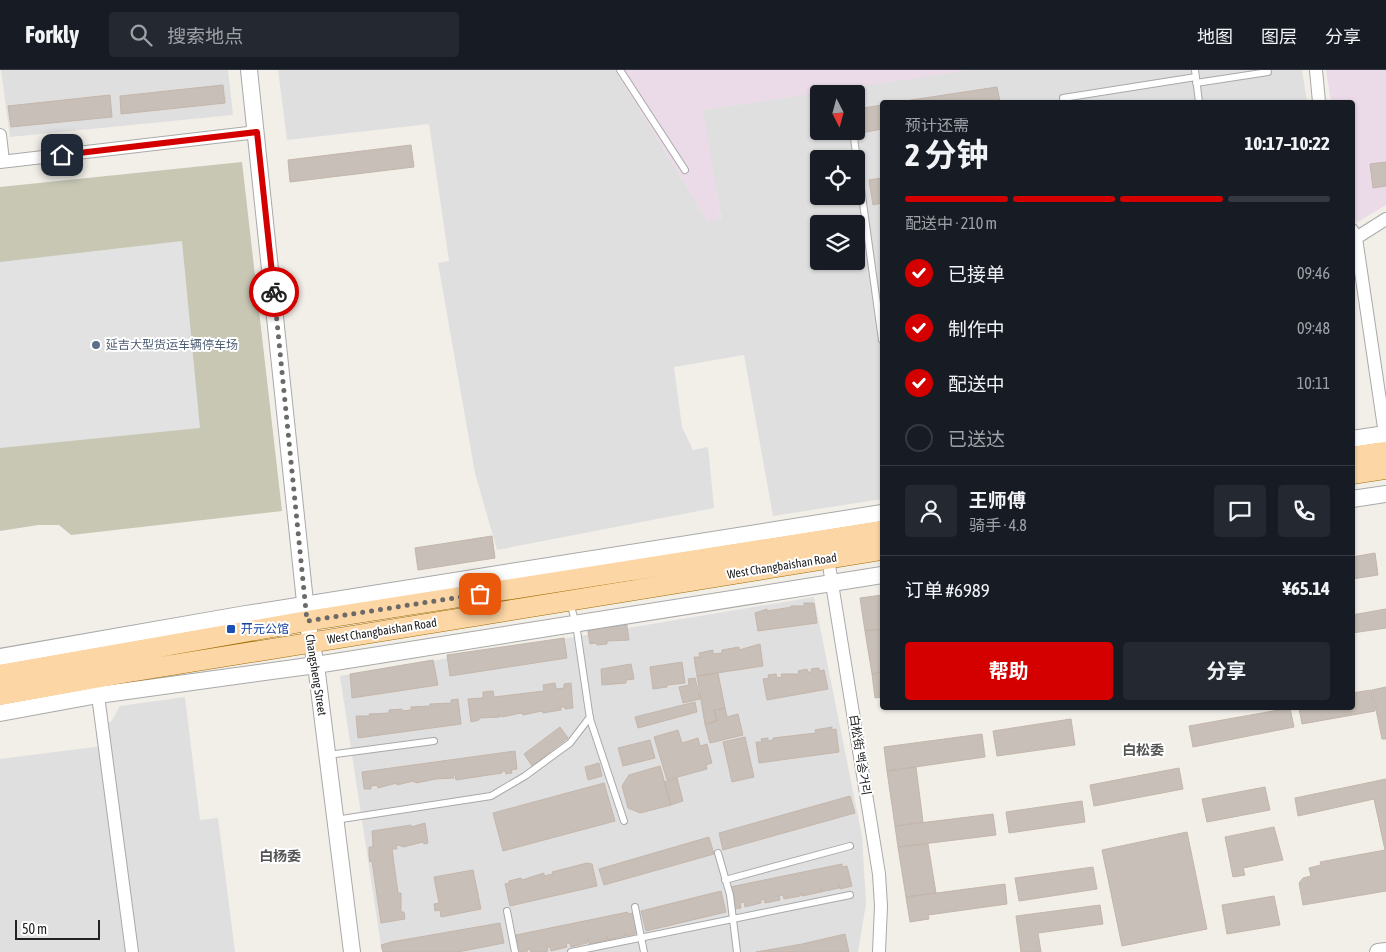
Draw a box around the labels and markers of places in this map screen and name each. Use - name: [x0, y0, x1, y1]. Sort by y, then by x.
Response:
- pin: [41, 134, 83, 176]
- place label: 延吉大型货运车辆停车场: [106, 338, 238, 352]
- marker: 延吉大型货运车辆停车场: [90, 339, 102, 351]
- pin: [459, 573, 501, 615]
- place label: 开元公馆: [241, 622, 289, 636]
- marker: 开元公馆: [225, 623, 237, 635]

